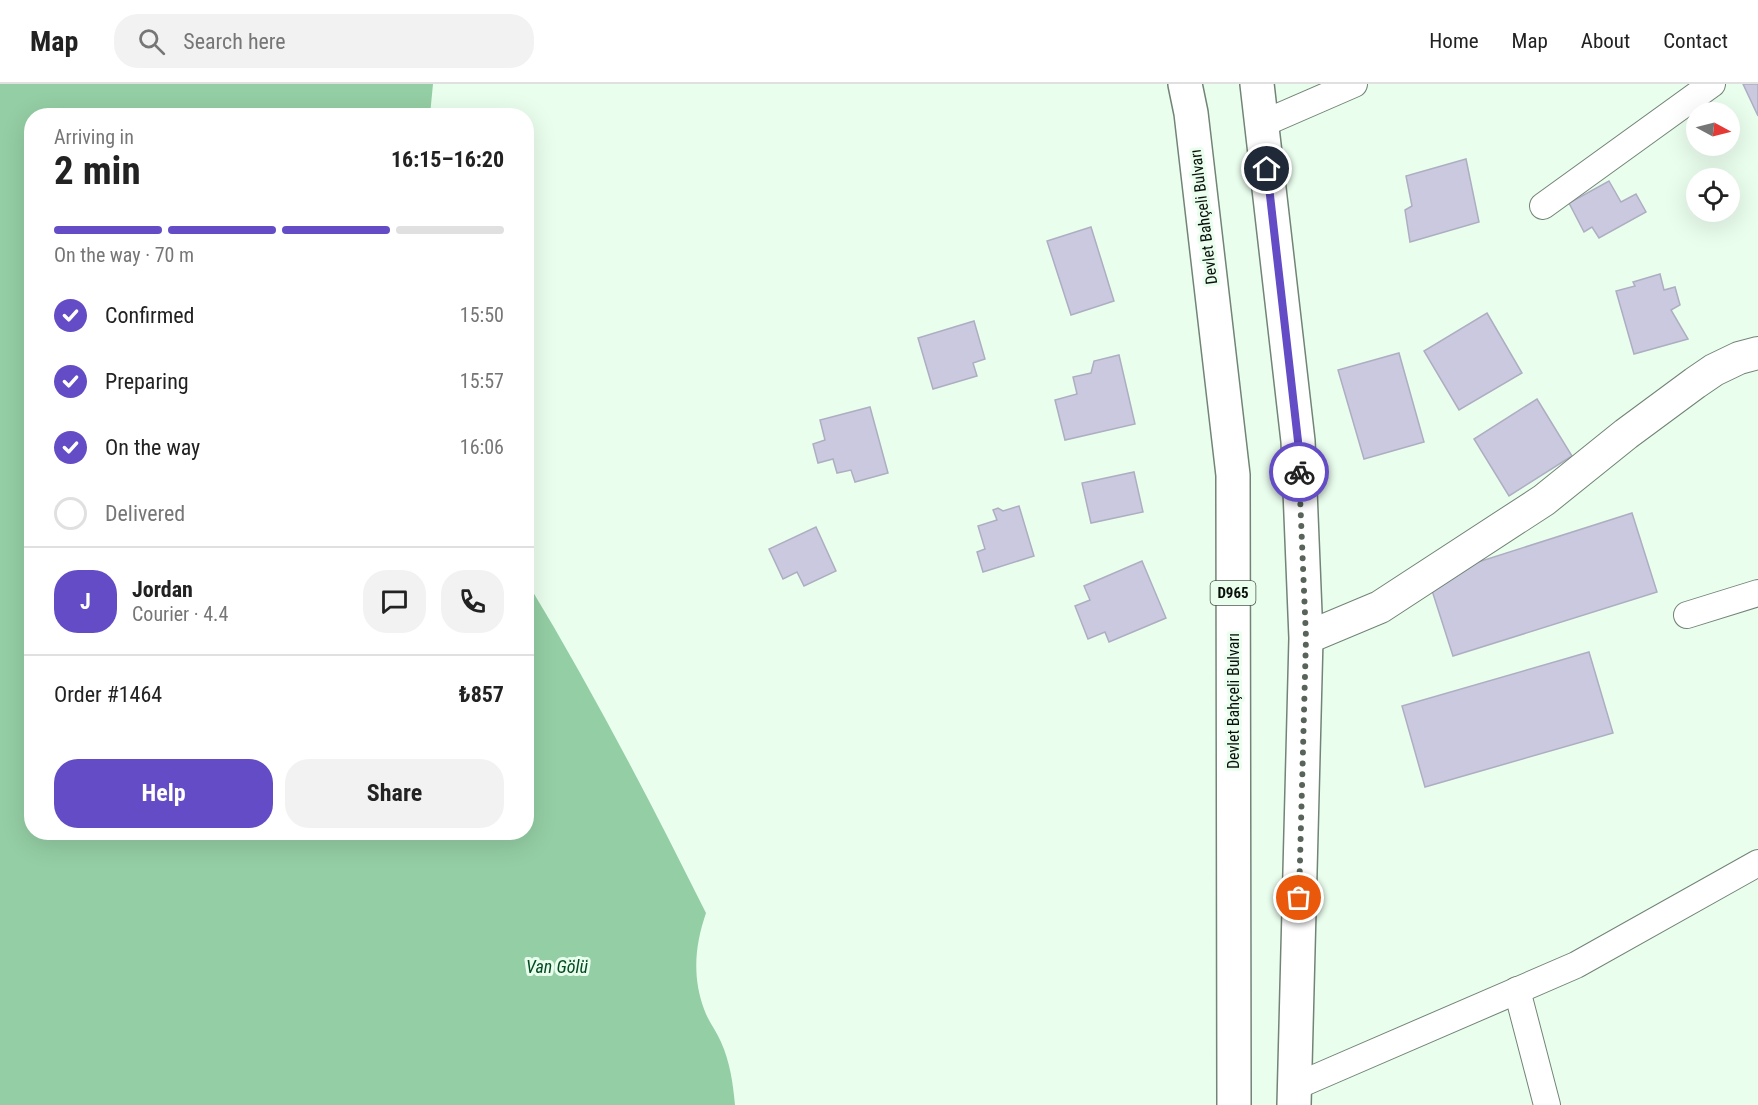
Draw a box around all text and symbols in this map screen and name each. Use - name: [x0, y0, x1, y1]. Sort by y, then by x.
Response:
- search box: [114, 14, 534, 68]
- text: Map: [30, 25, 78, 58]
- icon: search: [135, 25, 168, 58]
- text: Search here: [183, 29, 286, 54]
- text: Home: [1429, 29, 1479, 53]
- text: Map: [1512, 29, 1548, 53]
- text: About: [1581, 29, 1630, 53]
- text: Contact: [1663, 29, 1728, 53]
- north arrow: [1686, 102, 1740, 156]
- map controls: [1686, 102, 1740, 222]
- text: Arriving in: [54, 125, 134, 149]
- pin: [1241, 143, 1292, 194]
- text: 16:15–16:20: [391, 147, 504, 172]
- text: 2 min: [54, 148, 141, 194]
- street label: Devlet Bahçeli Bulvarı: [1186, 148, 1221, 286]
- icon: home: [1250, 152, 1283, 185]
- button: locate: [1686, 168, 1740, 222]
- text: On the way · 70 m: [54, 243, 194, 267]
- icon: check: [54, 299, 87, 332]
- text: Confirmed: [105, 303, 194, 328]
- text: 15:50: [460, 303, 504, 327]
- icon: check: [54, 365, 87, 398]
- text: Preparing: [105, 369, 189, 394]
- text: 15:57: [460, 369, 504, 393]
- icon: check: [54, 431, 87, 464]
- text: On the way: [105, 435, 200, 460]
- text: 16:06: [460, 435, 504, 459]
- courier: [1269, 442, 1329, 502]
- icon: bike: [1283, 456, 1316, 489]
- text: Delivered: [105, 501, 185, 526]
- button: chat: [363, 570, 426, 633]
- button: phone: [441, 570, 504, 633]
- text: Jordan: [132, 577, 193, 602]
- road number: D965: [1210, 581, 1256, 605]
- text: J: [80, 589, 91, 614]
- text: Courier · 4.4: [132, 602, 228, 626]
- street label: Devlet Bahçeli Bulvarı: [1224, 633, 1243, 769]
- text: Order #1464: [54, 682, 162, 707]
- text: ₺857: [459, 682, 504, 707]
- button: Help: [54, 759, 273, 828]
- button: Share: [285, 759, 504, 828]
- pin: [1273, 872, 1324, 923]
- icon: bag: [1282, 881, 1315, 914]
- water label: Van Gölü: [526, 956, 588, 977]

